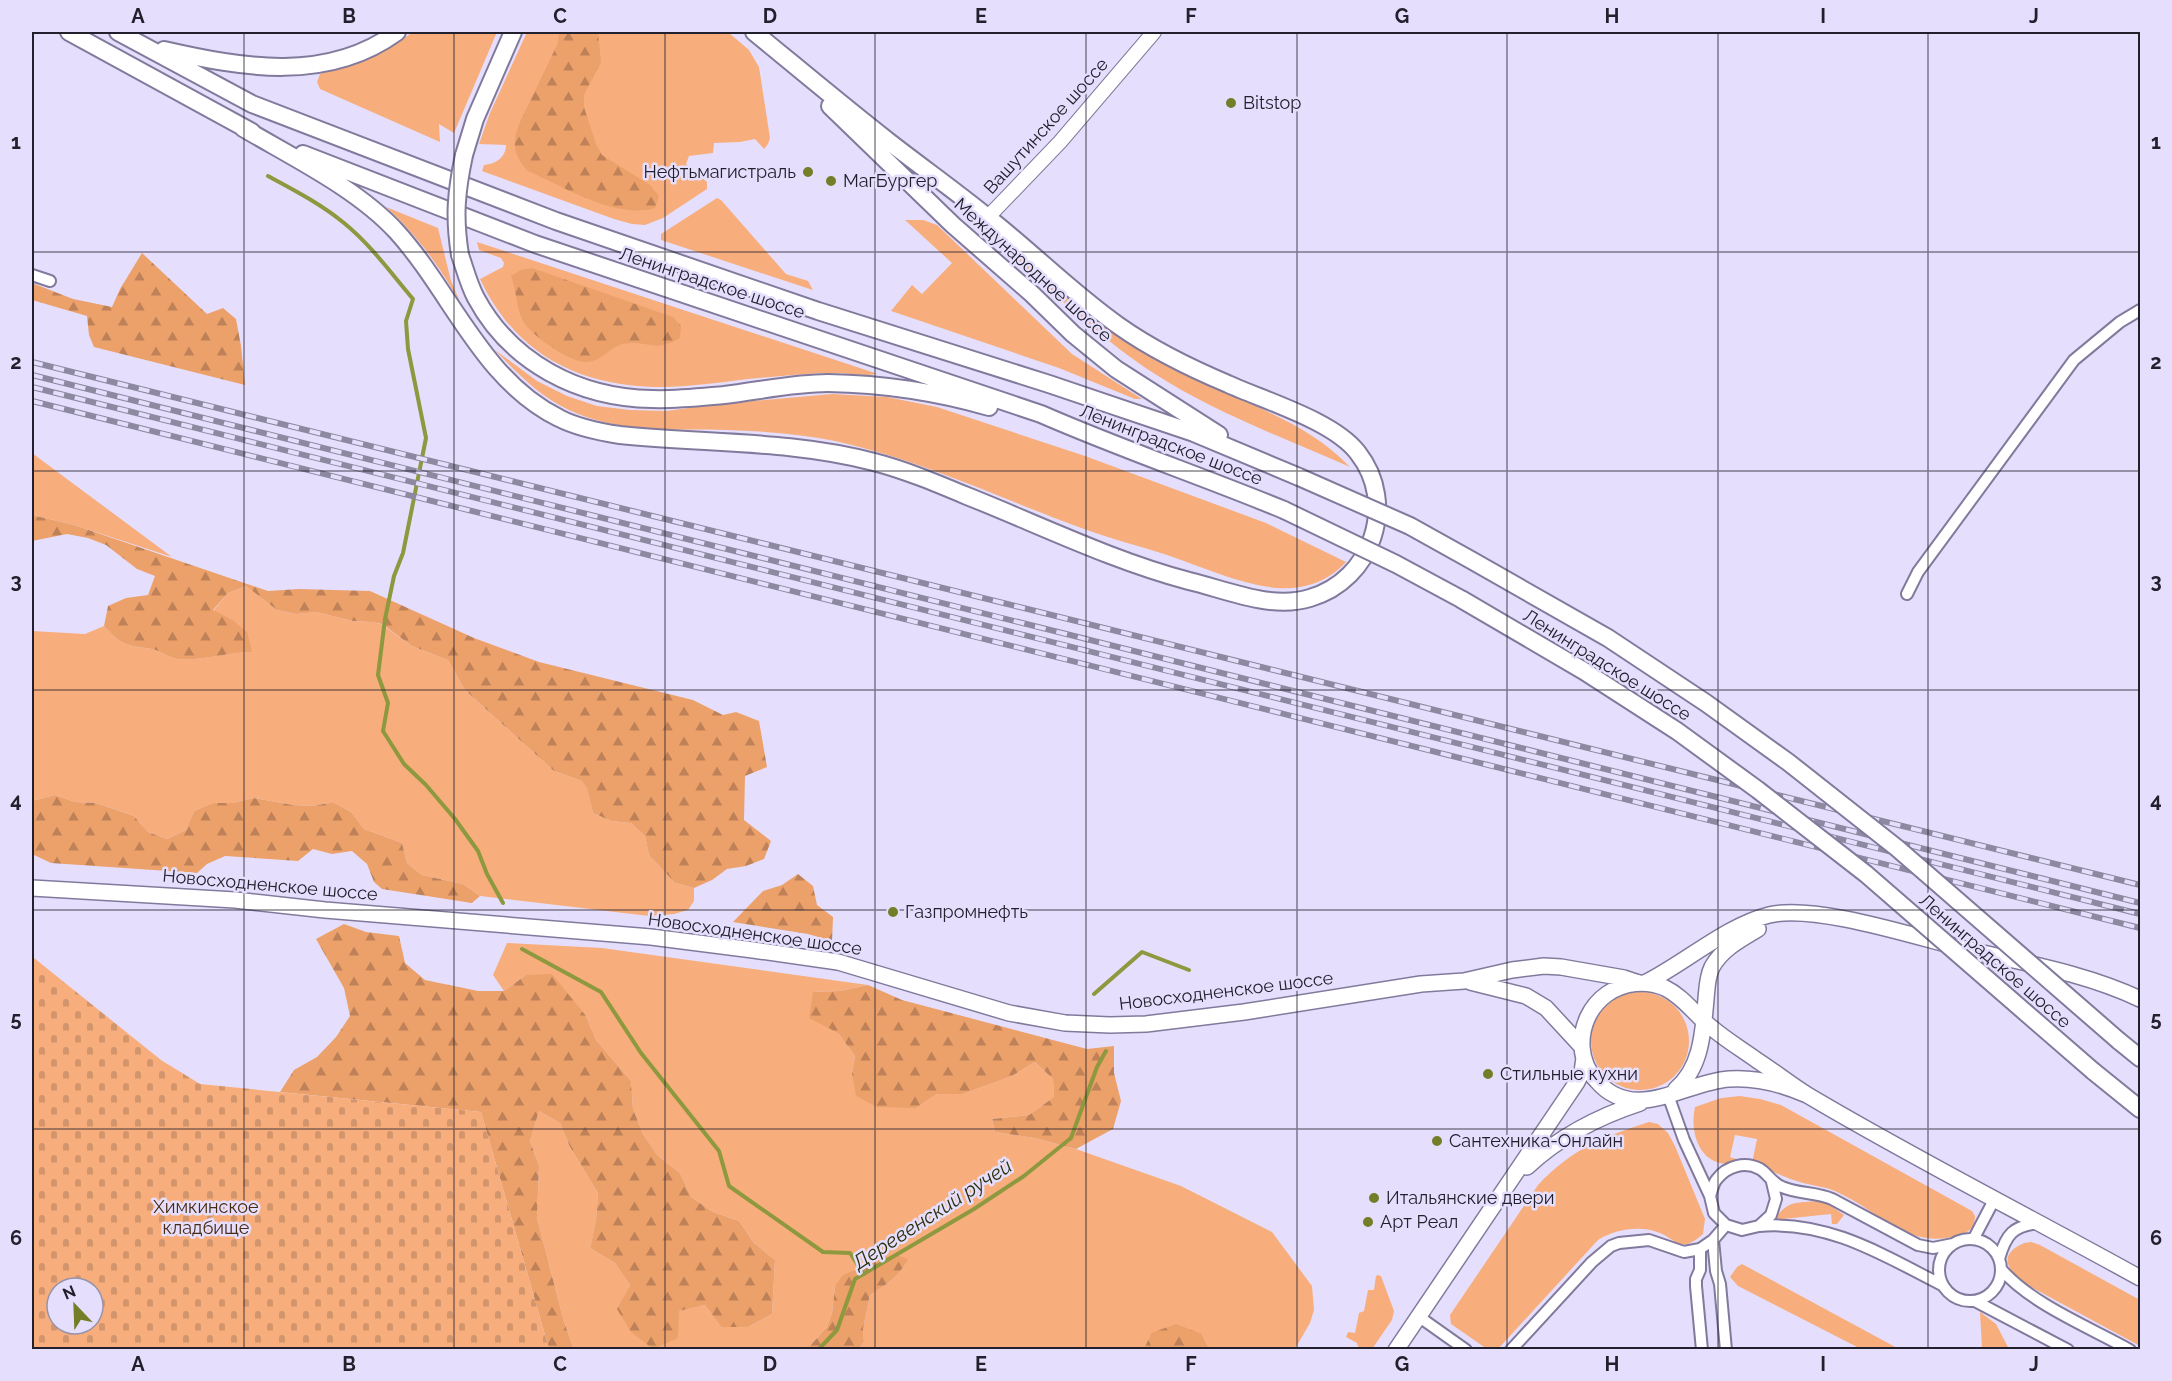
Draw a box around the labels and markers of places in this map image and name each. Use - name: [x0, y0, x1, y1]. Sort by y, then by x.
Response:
- place label: Bitstop: [1243, 92, 1301, 113]
- marker: Bitstop: [1224, 96, 1238, 110]
- place label: Нефтьмагистраль: [644, 161, 796, 182]
- marker: Нефтьмагистраль: [801, 165, 815, 179]
- place label: МагБургер: [843, 170, 937, 191]
- marker: МагБургер: [824, 174, 838, 188]
- place label: Газпромнефть: [905, 901, 1028, 922]
- marker: Газпромнефть: [886, 905, 900, 919]
- place label: Стильные кухни: [1500, 1063, 1638, 1084]
- marker: Стильные кухни: [1481, 1067, 1495, 1081]
- place label: Сантехника-Онлайн: [1449, 1130, 1623, 1151]
- marker: Сантехника-Онлайн: [1430, 1134, 1444, 1148]
- place label: Итальянские двери: [1386, 1187, 1554, 1208]
- marker: Итальянские двери: [1367, 1191, 1381, 1205]
- place label: Арт Реал: [1380, 1211, 1458, 1232]
- marker: Арт Реал: [1361, 1215, 1375, 1229]

